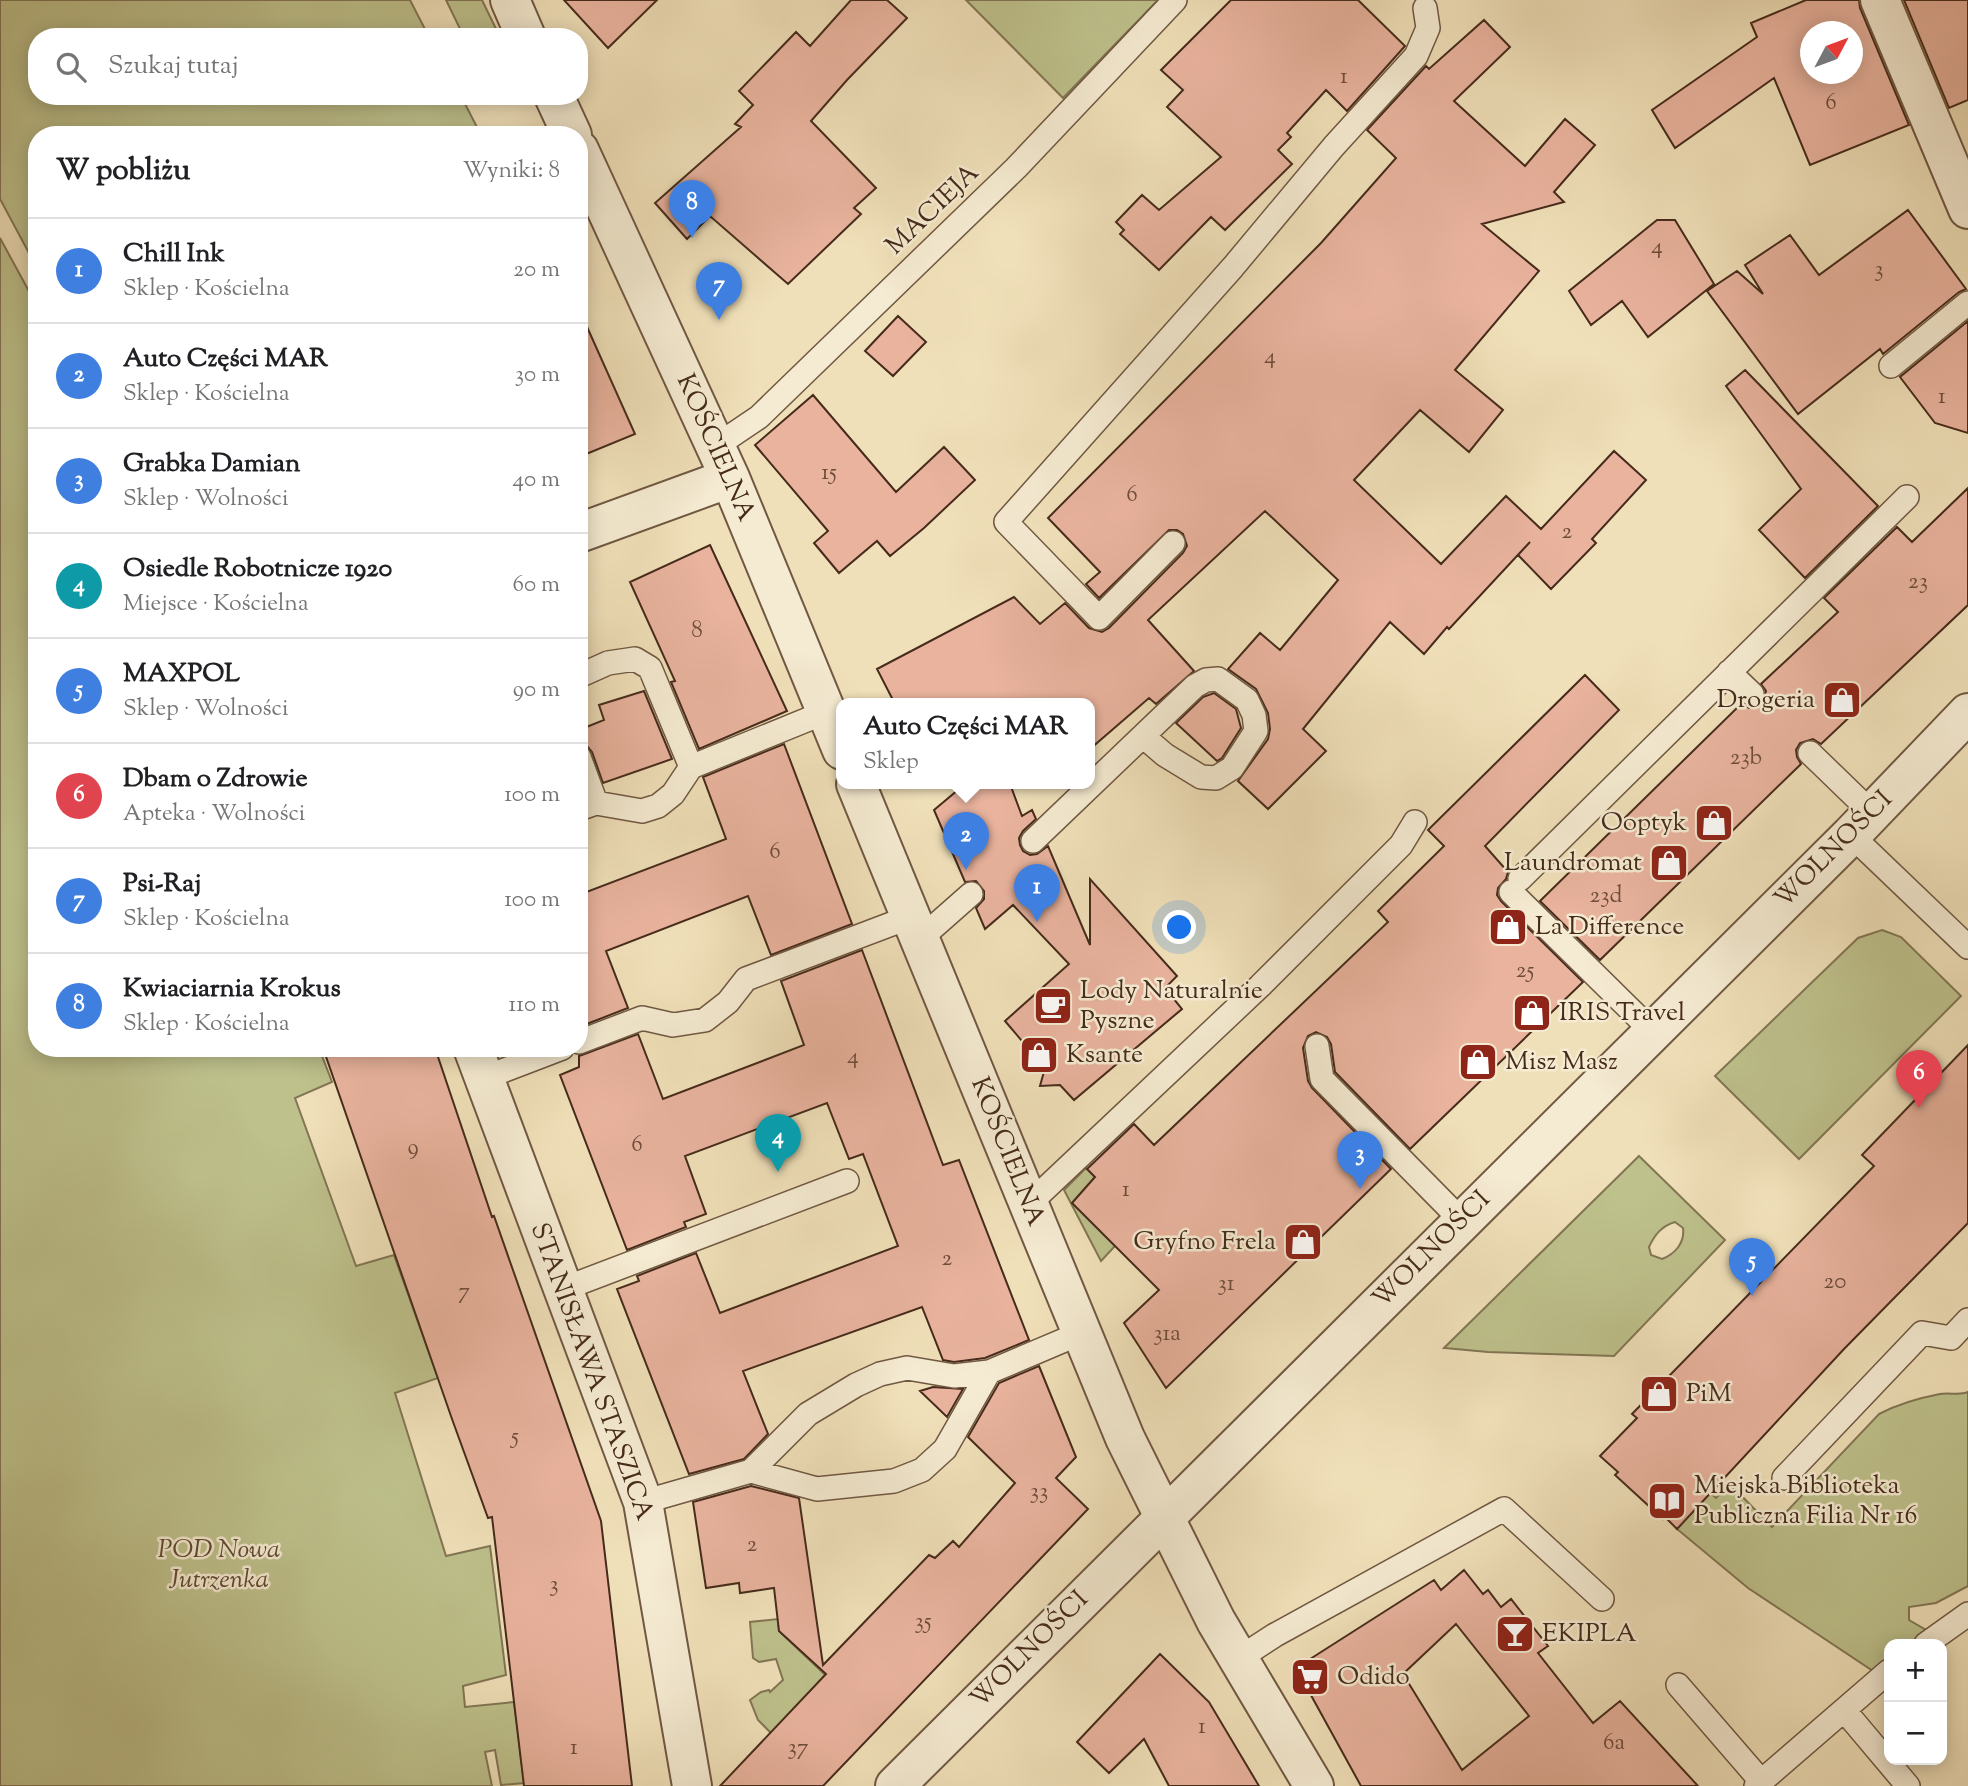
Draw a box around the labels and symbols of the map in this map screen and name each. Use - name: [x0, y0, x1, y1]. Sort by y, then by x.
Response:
- north arrow: [1800, 21, 1863, 84]
- house number: 1: [1340, 61, 1348, 94]
- house number: 6: [1825, 87, 1837, 120]
- street label: MACIEJA: [878, 156, 988, 264]
- pin: 8: [669, 180, 715, 238]
- house number: 4: [1651, 231, 1663, 264]
- house number: 3: [1874, 254, 1884, 287]
- pin: 7: [696, 262, 742, 320]
- house number: 4: [1264, 341, 1276, 374]
- street label: KOŚCIELNA: [666, 368, 764, 528]
- house number: 1: [1938, 381, 1946, 414]
- house number: 15: [821, 457, 837, 490]
- house number: 6: [1126, 479, 1138, 512]
- house number: 2: [1562, 516, 1573, 549]
- house number: 23: [1908, 566, 1928, 599]
- house number: 8: [691, 615, 703, 648]
- shop icon: Drogeria: [1821, 679, 1863, 721]
- place label: Drogeria: [1717, 682, 1815, 719]
- house number: 23b: [1730, 742, 1762, 775]
- street label: WOLNOŚCI: [1766, 782, 1902, 918]
- shop icon: Ooptyk: [1693, 802, 1735, 844]
- place label: Ooptyk: [1601, 805, 1687, 842]
- pin: 2: [943, 812, 989, 870]
- house number: 6: [769, 836, 781, 869]
- shop icon: Laundromat: [1648, 842, 1690, 884]
- place label: Laundromat: [1504, 845, 1642, 882]
- pin: 1: [1014, 864, 1060, 922]
- house number: 23d: [1590, 880, 1622, 913]
- shop icon: La Difference: [1487, 906, 1529, 948]
- place label: La Difference: [1535, 909, 1684, 946]
- your location: [1162, 910, 1196, 944]
- house number: 25: [1516, 955, 1534, 988]
- place label: Lody Naturalnie Pyszne: [1080, 973, 1263, 1040]
- cafe icon: Lody Naturalnie Pyszne: [1032, 985, 1074, 1027]
- shop icon: IRIS Travel: [1511, 992, 1553, 1034]
- place label: IRIS Travel: [1559, 995, 1685, 1032]
- shop icon: Ksante: [1018, 1034, 1060, 1076]
- place label: Ksante: [1066, 1037, 1143, 1074]
- house number: 4: [847, 1041, 859, 1074]
- shop icon: Misz Masz: [1457, 1041, 1499, 1083]
- place label: Misz Masz: [1505, 1044, 1618, 1081]
- pin: 6: [1896, 1050, 1942, 1108]
- street label: KOŚCIELNA: [960, 1072, 1054, 1232]
- pin: 4: [755, 1114, 801, 1172]
- house number: 6: [631, 1129, 643, 1162]
- pin: 3: [1337, 1131, 1383, 1189]
- house number: 9: [407, 1132, 419, 1165]
- house number: 1: [1122, 1174, 1130, 1207]
- street label: WOLNOŚCI: [1364, 1182, 1500, 1318]
- street label: STANISŁAWA STASZICA: [520, 1218, 662, 1526]
- shop icon: Gryfno Frela: [1282, 1221, 1324, 1263]
- place label: Gryfno Frela: [1133, 1224, 1276, 1261]
- pin: 5: [1729, 1238, 1775, 1296]
- house number: 2: [942, 1243, 953, 1276]
- house number: 20: [1824, 1266, 1846, 1299]
- house number: 31: [1217, 1268, 1235, 1301]
- house number: 7: [458, 1276, 470, 1309]
- house number: 31a: [1153, 1318, 1181, 1351]
- shop icon: PiM: [1638, 1373, 1680, 1415]
- place label: PiM: [1686, 1376, 1732, 1413]
- house number: 5: [509, 1421, 519, 1454]
- place label: Miejska Biblioteka Publiczna Filia Nr 16: [1694, 1468, 1917, 1535]
- house number: 33: [1030, 1476, 1048, 1509]
- library icon: Miejska Biblioteka Publiczna Filia Nr 16: [1646, 1480, 1688, 1522]
- house number: 2: [747, 1529, 758, 1562]
- park label: POD Nowa Jutrzenka: [158, 1532, 280, 1599]
- house number: 3: [549, 1569, 559, 1602]
- street label: WOLNOŚCI: [962, 1582, 1098, 1718]
- house number: 35: [914, 1606, 932, 1639]
- bar icon: EKIPLA: [1494, 1613, 1536, 1655]
- place label: EKIPLA: [1542, 1616, 1637, 1653]
- supermarket icon: Odido: [1289, 1656, 1331, 1698]
- place label: Odido: [1337, 1659, 1410, 1696]
- house number: 1: [1198, 1711, 1206, 1744]
- house number: 6a: [1603, 1727, 1625, 1760]
- house number: 1: [570, 1732, 578, 1765]
- house number: 37: [788, 1732, 809, 1765]

